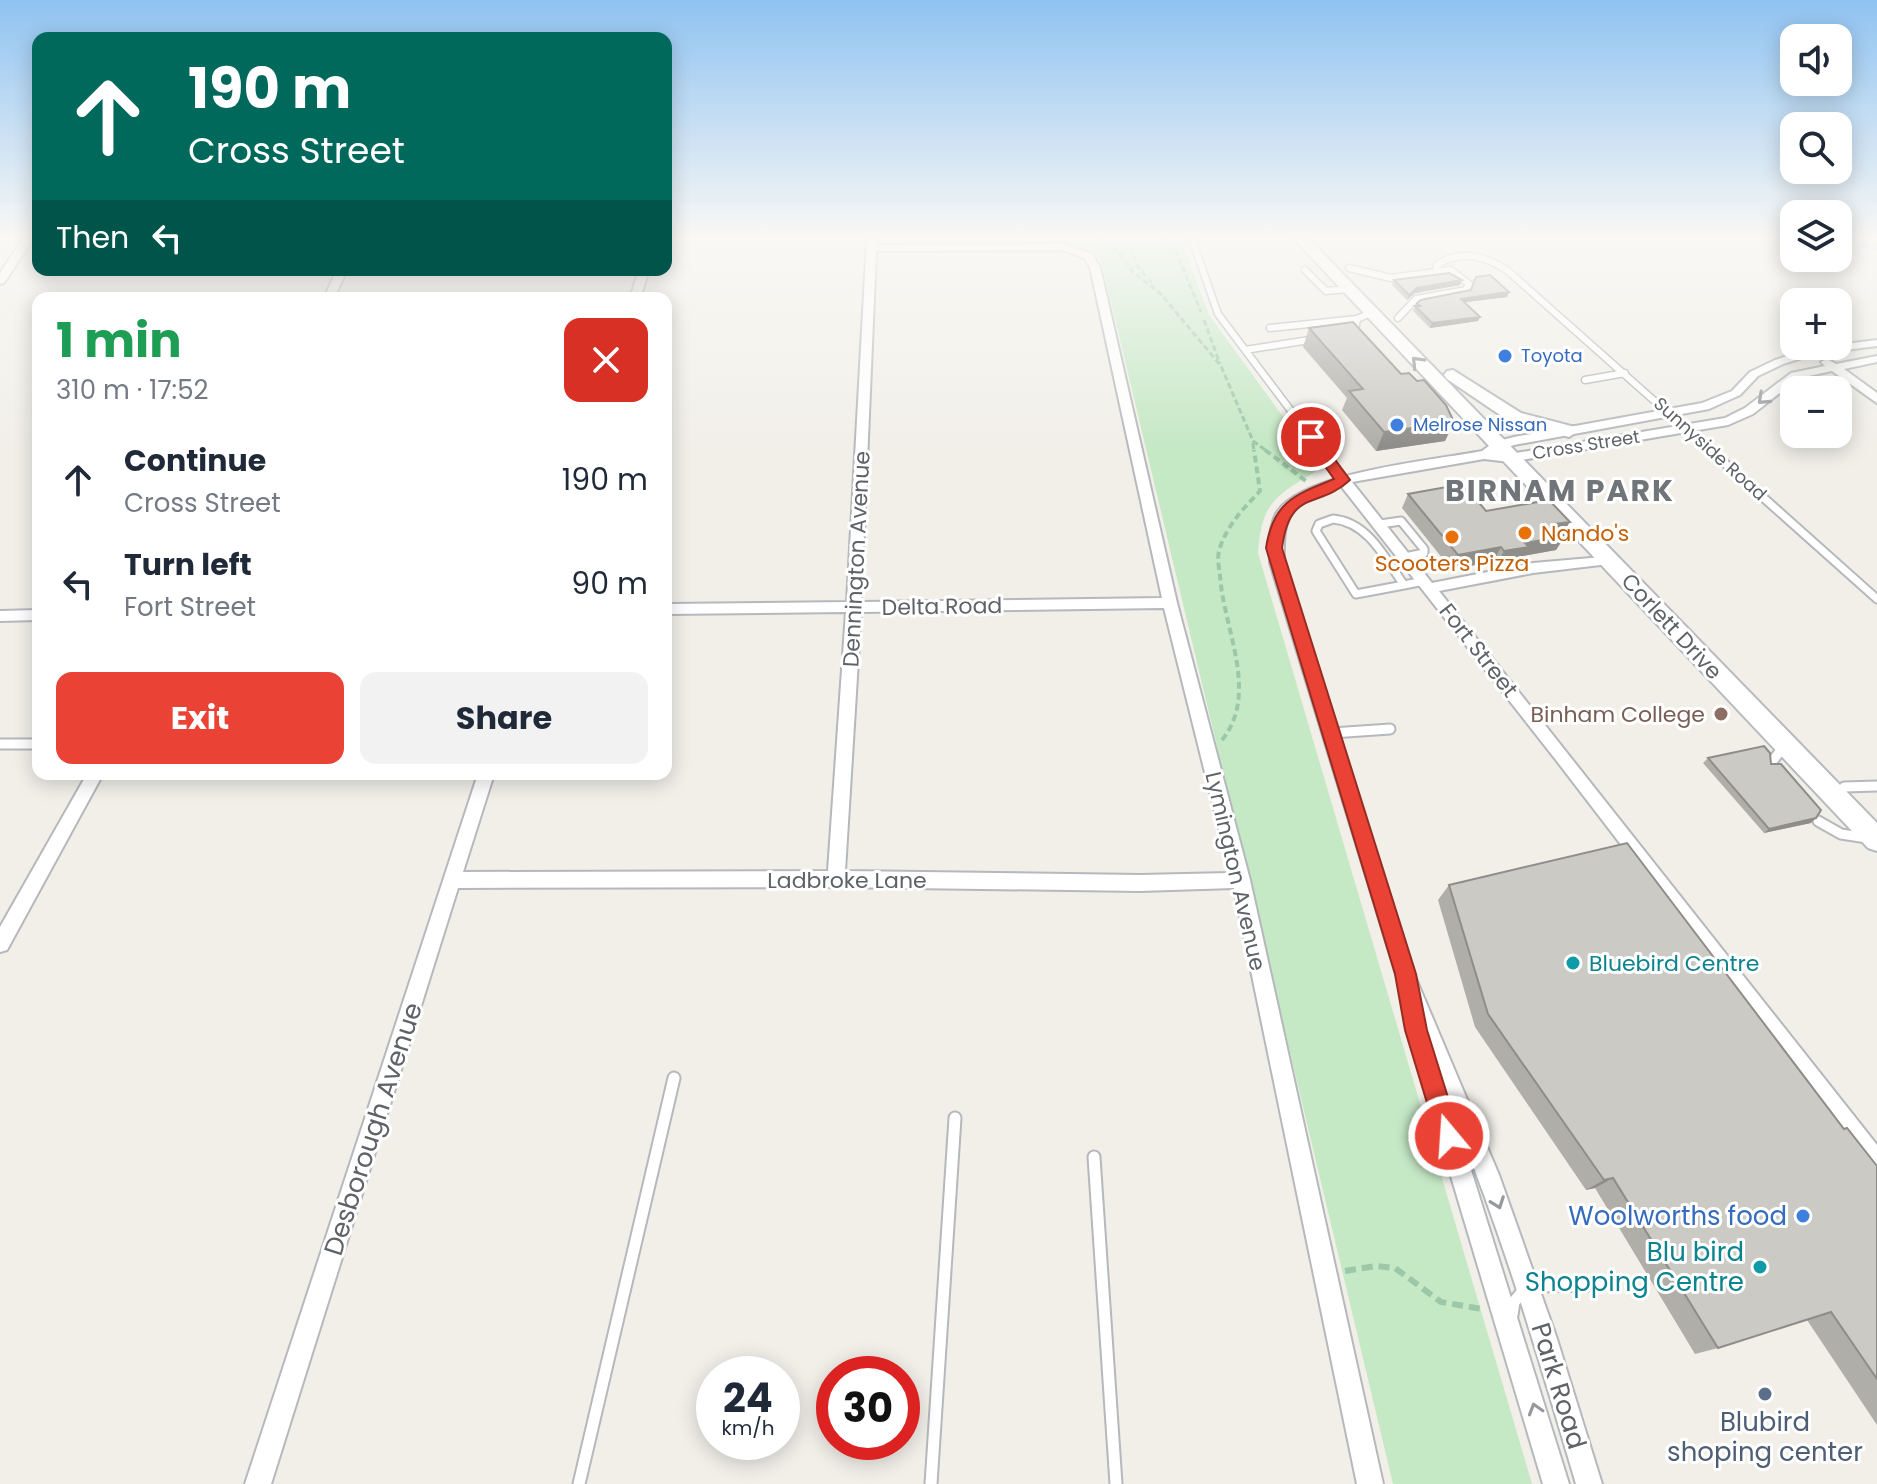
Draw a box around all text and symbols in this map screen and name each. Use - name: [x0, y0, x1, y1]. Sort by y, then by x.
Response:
- map controls: [1780, 24, 1852, 448]
- button: sound: [1780, 24, 1852, 96]
- text: 190 m: [188, 49, 351, 128]
- icon: ahead: [56, 64, 160, 168]
- button: search: [1780, 112, 1852, 184]
- text: Cross Street: [188, 125, 405, 176]
- button: layers: [1780, 200, 1852, 272]
- text: Then: [56, 216, 129, 259]
- icon: left: [145, 216, 189, 260]
- button: +: [1780, 288, 1852, 360]
- text: 1 min: [56, 307, 182, 374]
- button: close: [564, 318, 648, 402]
- place label: Toyota: [1521, 343, 1583, 368]
- marker: Toyota: [1496, 347, 1514, 365]
- one-way arrow: [1412, 357, 1427, 371]
- text: 310 m · 17:52: [56, 372, 208, 408]
- button: −: [1780, 376, 1852, 448]
- one-way arrow: [1758, 390, 1772, 405]
- street label: Sunnyside Road: [1648, 391, 1772, 506]
- pin: [1277, 403, 1345, 471]
- place label: Melrose Nissan: [1413, 412, 1547, 437]
- icon: arrive: [1289, 415, 1333, 459]
- marker: Melrose Nissan: [1388, 416, 1406, 434]
- street label: Cross Street: [1530, 424, 1641, 465]
- text: Continue: [124, 439, 266, 482]
- street label: Dennington Avenue: [835, 450, 878, 668]
- icon: ahead: [56, 458, 100, 502]
- text: 190 m: [562, 458, 648, 501]
- district label: BIRNAM PARK: [1445, 469, 1675, 512]
- text: Cross Street: [124, 485, 281, 521]
- place label: Nando's: [1541, 518, 1629, 549]
- marker: Nando's: [1516, 524, 1534, 542]
- marker: Scooters Pizza: [1443, 528, 1461, 546]
- text: Turn left: [124, 543, 252, 586]
- place label: Scooters Pizza: [1375, 548, 1529, 579]
- icon: left: [56, 562, 100, 606]
- text: 90 m: [571, 562, 648, 605]
- street label: Corlett Drive: [1614, 566, 1729, 686]
- text: Fort Street: [124, 589, 256, 625]
- street label: Delta Road: [881, 590, 1003, 623]
- street label: Fort Street: [1432, 597, 1525, 704]
- button: Exit: [56, 672, 344, 764]
- button: Share: [360, 672, 648, 764]
- place label: Binham College: [1530, 699, 1705, 730]
- marker: Binham College: [1712, 705, 1730, 723]
- street label: Lymington Avenue: [1198, 768, 1274, 974]
- street label: Ladbroke Lane: [767, 865, 927, 896]
- place label: Bluebird Centre: [1589, 948, 1759, 979]
- marker: Bluebird Centre: [1564, 954, 1582, 972]
- street label: Desborough Avenue: [315, 998, 431, 1260]
- position arrow: [1407, 1094, 1491, 1178]
- one-way arrow: [1488, 1195, 1504, 1209]
- place label: Woolworths food: [1568, 1198, 1787, 1234]
- marker: Woolworths food: [1794, 1207, 1812, 1225]
- place label: Blu bird Shopping Centre: [1525, 1234, 1744, 1300]
- marker: Blu bird Shopping Centre: [1751, 1258, 1769, 1276]
- street label: Park Road: [1523, 1318, 1595, 1454]
- speed limit sign: 30: [816, 1356, 920, 1460]
- text: 24: [723, 1370, 773, 1426]
- marker: Blubird shoping center: [1756, 1385, 1774, 1403]
- one-way arrow: [1528, 1402, 1544, 1416]
- place label: Blubird shoping center: [1667, 1404, 1863, 1470]
- text: km/h: [721, 1414, 775, 1442]

